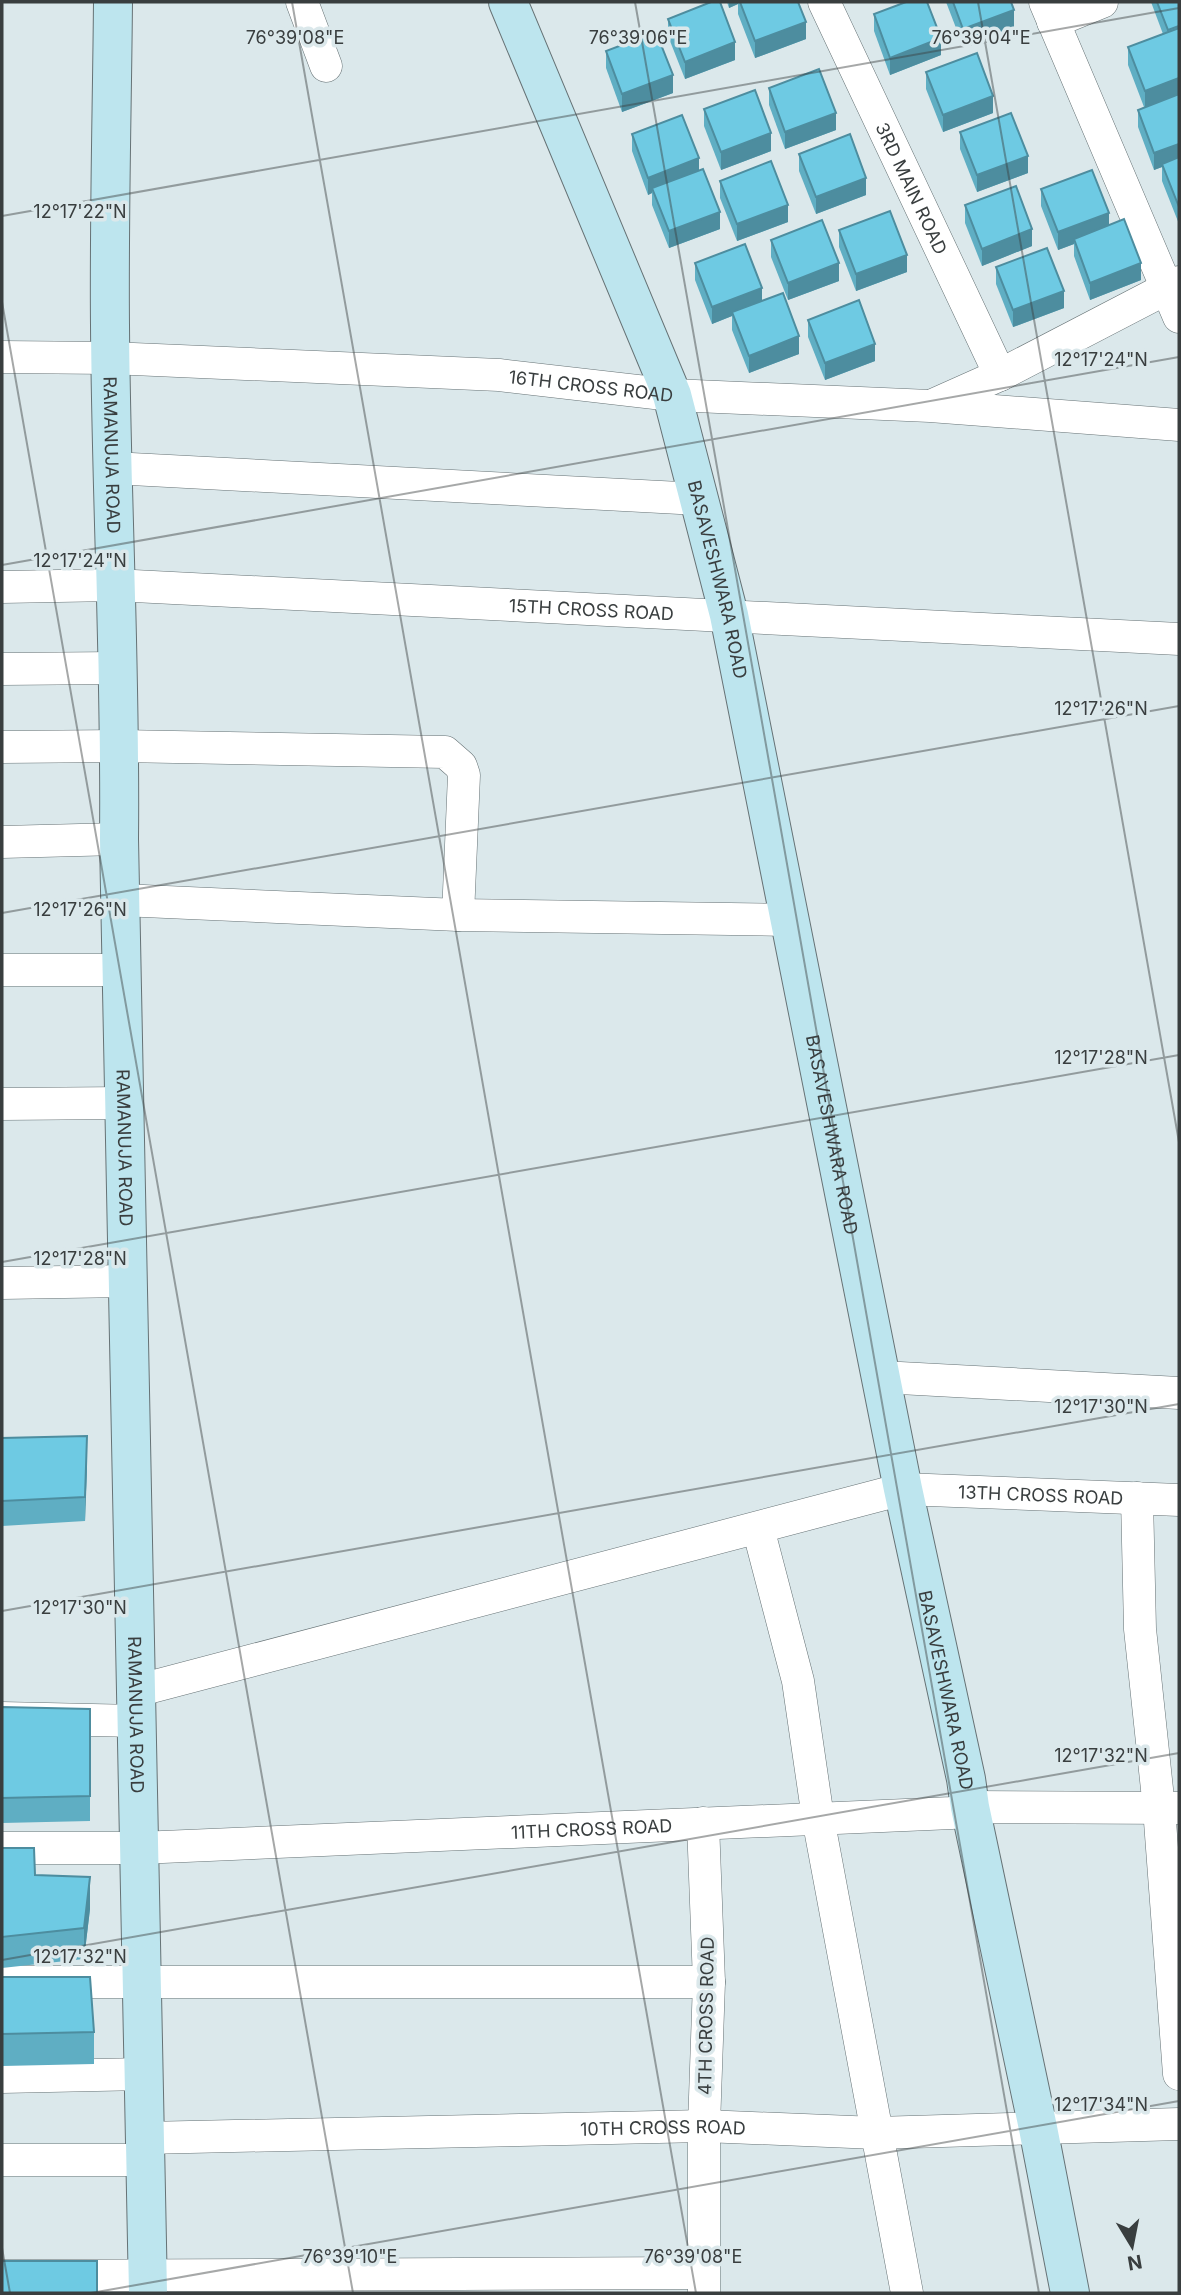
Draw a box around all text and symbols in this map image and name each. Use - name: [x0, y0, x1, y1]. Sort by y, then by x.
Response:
- text: 76°39'08"E: [246, 27, 344, 48]
- text: 76°39'06"E: [589, 27, 687, 48]
- text: 76°39'04"E: [931, 27, 1031, 48]
- street label: 3RD MAIN ROAD: [872, 119, 952, 257]
- text: 12°17'22"N: [33, 201, 127, 222]
- text: 12°17'24"N: [1054, 349, 1148, 370]
- street label: 16TH CROSS ROAD: [508, 366, 674, 406]
- street label: RAMANUJA ROAD: [100, 376, 125, 534]
- street label: BASAVESHWARA ROAD: [684, 478, 752, 680]
- text: 12°17'24"N: [33, 550, 127, 571]
- street label: 15TH CROSS ROAD: [508, 595, 674, 624]
- text: 12°17'26"N: [1054, 698, 1148, 719]
- text: 12°17'26"N: [33, 899, 127, 920]
- street label: BASAVESHWARA ROAD: [802, 1033, 863, 1237]
- text: 12°17'28"N: [1054, 1047, 1148, 1068]
- street label: RAMANUJA ROAD: [113, 1069, 137, 1227]
- text: 12°17'28"N: [33, 1248, 127, 1269]
- text: 12°17'30"N: [1054, 1396, 1148, 1417]
- street label: 13TH CROSS ROAD: [958, 1481, 1124, 1508]
- street label: BASAVESHWARA ROAD: [915, 1588, 978, 1791]
- text: 12°17'30"N: [33, 1597, 127, 1618]
- street label: RAMANUJA ROAD: [124, 1636, 149, 1794]
- text: 12°17'32"N: [1054, 1745, 1148, 1766]
- street label: 11TH CROSS ROAD: [510, 1815, 673, 1842]
- street label: 4TH CROSS ROAD: [694, 1937, 718, 2095]
- text: 12°17'32"N: [33, 1946, 127, 1967]
- text: 12°17'34"N: [1054, 2094, 1148, 2115]
- street label: 10TH CROSS ROAD: [580, 2115, 746, 2139]
- north arrow: [1097, 2211, 1167, 2281]
- text: 76°39'10"E: [303, 2246, 397, 2267]
- text: 76°39'08"E: [644, 2246, 742, 2267]
- text: N: [1126, 2250, 1144, 2275]

